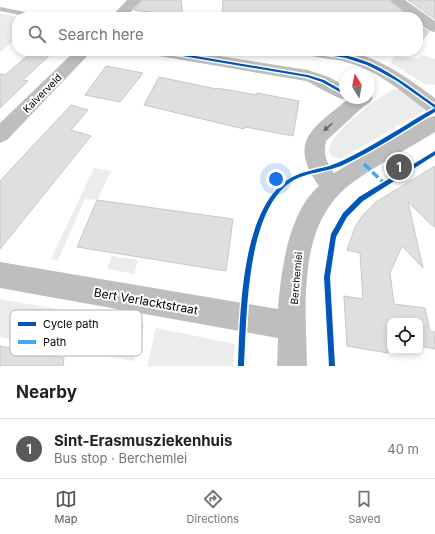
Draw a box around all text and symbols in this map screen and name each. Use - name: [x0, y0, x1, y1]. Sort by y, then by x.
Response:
- search box: [12, 12, 423, 56]
- icon: search: [26, 23, 48, 45]
- text: Search here: [58, 25, 144, 44]
- north arrow: [339, 68, 375, 104]
- street label: Kalverveld: [20, 71, 64, 115]
- one-way arrow: [322, 123, 333, 132]
- pin: 1: [386, 152, 412, 182]
- your location: [266, 169, 286, 189]
- street label: Berchemlei: [288, 251, 304, 305]
- street label: Bert Verlacktstraat: [93, 284, 199, 318]
- legend: [10, 310, 142, 356]
- text: Cycle path: [43, 317, 99, 331]
- map controls: [387, 318, 423, 354]
- button: locate: [387, 318, 423, 354]
- text: Path: [43, 335, 66, 349]
- text: Nearby: [16, 382, 77, 402]
- text: Sint-Erasmusziekenhuis: [54, 431, 232, 450]
- text: 1: [26, 441, 32, 457]
- text: 40 m: [387, 441, 419, 457]
- text: Bus stop · Berchemlei: [54, 450, 187, 466]
- tab: Map: [55, 488, 77, 526]
- tab: Directions: [187, 488, 239, 526]
- tab: Saved: [348, 488, 380, 526]

